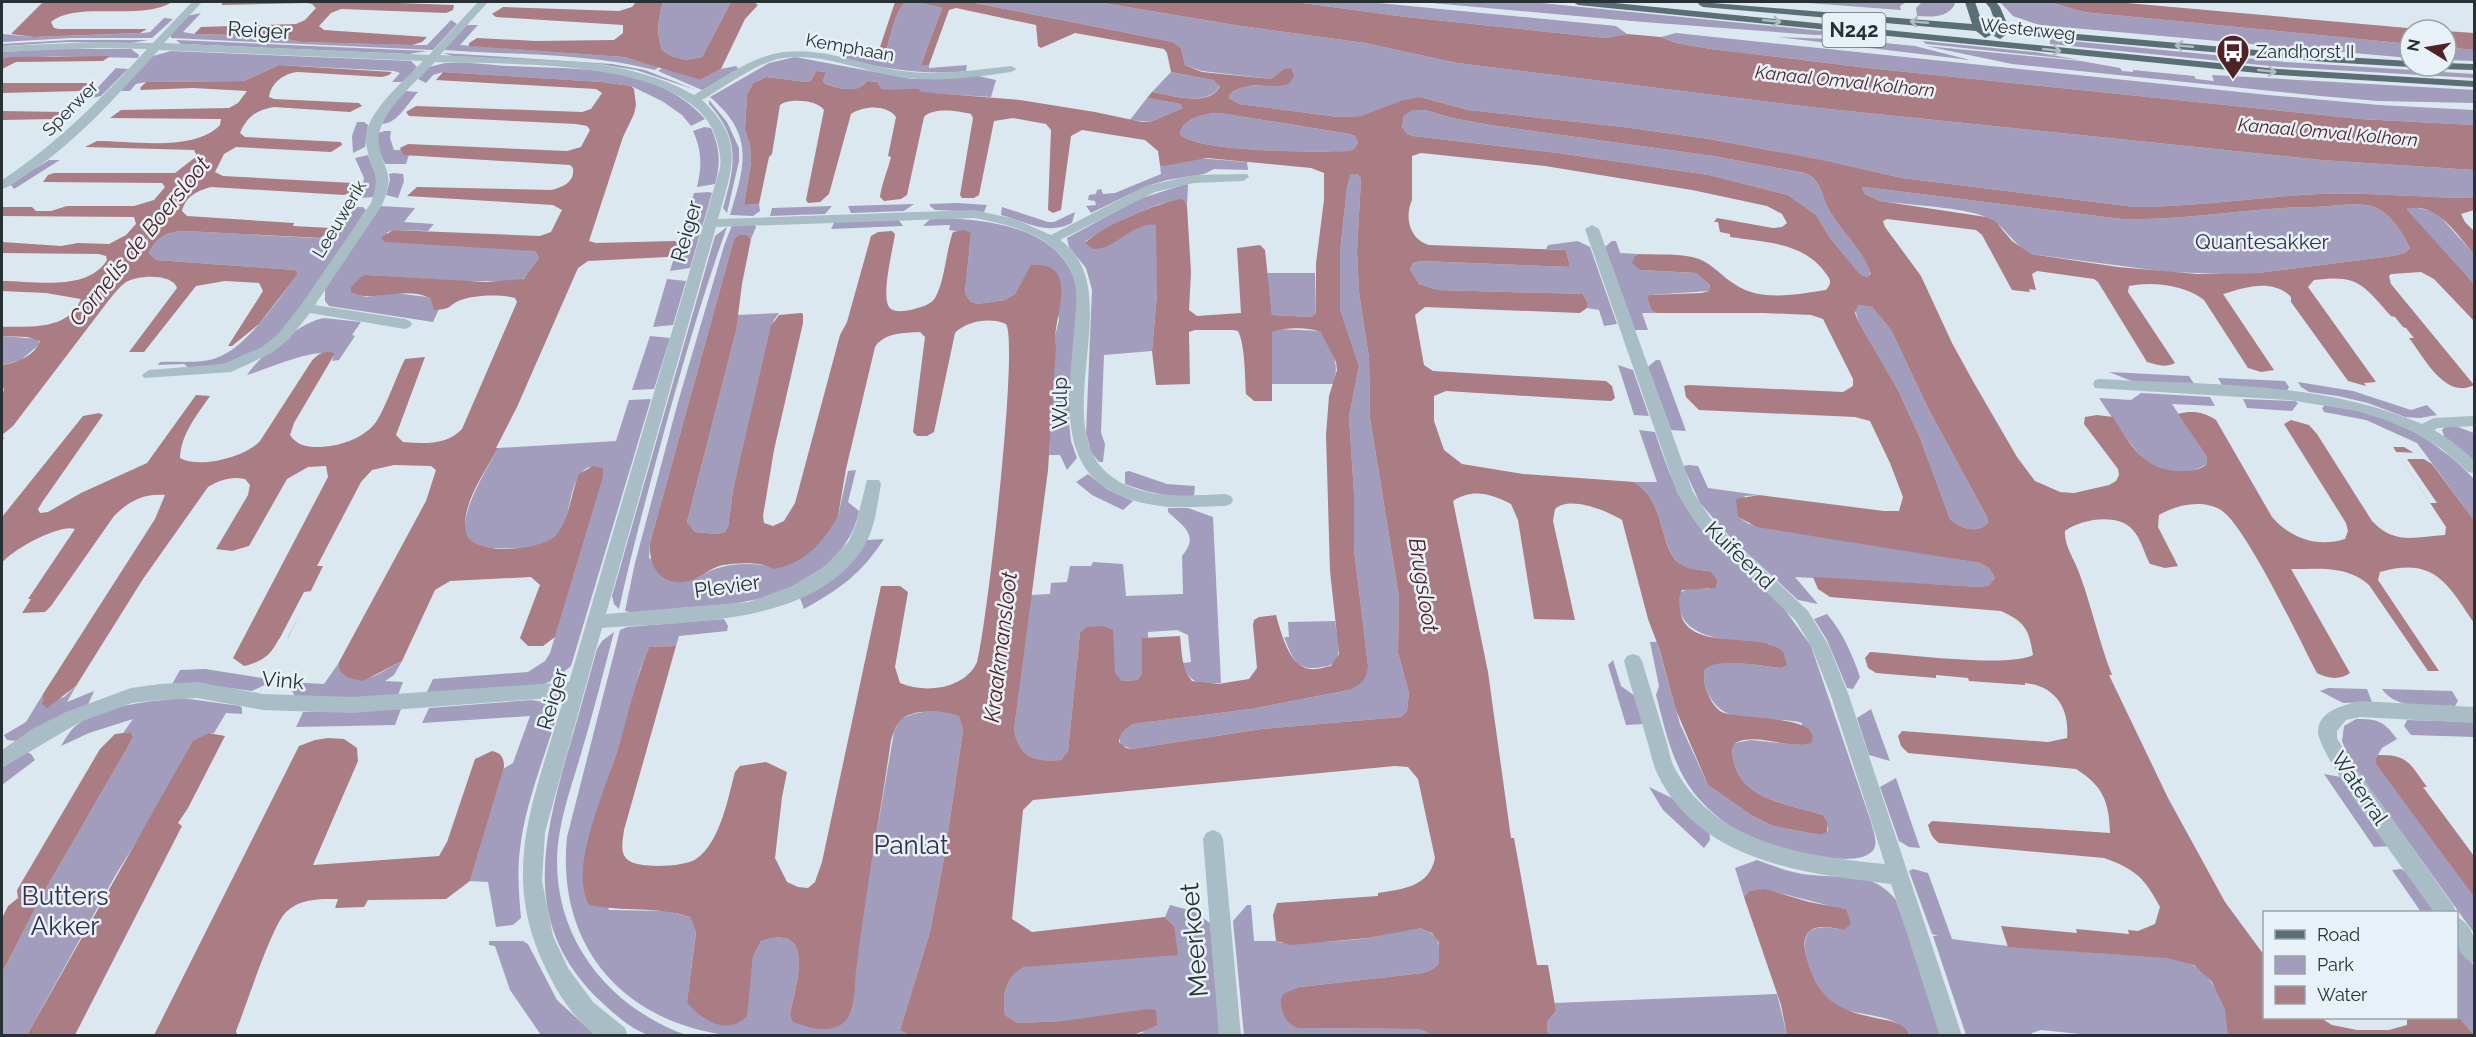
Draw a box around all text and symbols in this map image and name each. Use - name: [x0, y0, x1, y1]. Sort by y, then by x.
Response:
- road number: N242: [1822, 13, 1886, 47]
- street label: Westerweg: [1979, 14, 2077, 44]
- street label: Reiger: [227, 16, 292, 44]
- one-way arrow: [1761, 16, 1781, 27]
- one-way arrow: [1910, 16, 1930, 27]
- north arrow: [2398, 18, 2458, 78]
- street label: Kemphaan: [804, 29, 896, 65]
- bus stop icon: Zandhorst II: [2215, 33, 2251, 80]
- text: N: [2403, 37, 2424, 53]
- one-way arrow: [2175, 40, 2195, 51]
- place label: Zandhorst II: [2256, 41, 2355, 62]
- one-way arrow: [2042, 45, 2062, 56]
- water label: Kanaal Omval Kolhorn: [1754, 61, 1936, 101]
- one-way arrow: [2257, 66, 2277, 77]
- street label: Sperwer: [38, 75, 103, 140]
- water label: Kanaal Omval Kolhorn: [2237, 114, 2419, 150]
- water label: Cornelis de Boersloot: [63, 151, 216, 331]
- street label: Leeuwerik: [308, 176, 371, 262]
- street label: Reiger: [665, 197, 707, 265]
- park label: Quantesakker: [2195, 229, 2330, 254]
- street label: Wulp: [1047, 377, 1072, 429]
- street label: Kuifeend: [1700, 516, 1780, 594]
- water label: Brugsloot: [1404, 536, 1444, 635]
- street label: Plevier: [692, 569, 762, 603]
- water label: Kraakmansloot: [978, 569, 1022, 724]
- street label: Reiger: [531, 665, 573, 733]
- street label: Vink: [261, 666, 305, 694]
- street label: Waterral: [2326, 746, 2394, 830]
- park label: Panlat: [873, 830, 949, 860]
- park label: Butters Akker: [22, 881, 108, 941]
- street label: Meerkoet: [1174, 881, 1214, 998]
- legend: [2263, 911, 2458, 1019]
- text: Road: [2317, 924, 2360, 945]
- text: Park: [2317, 954, 2354, 975]
- text: Water: [2317, 984, 2368, 1005]

